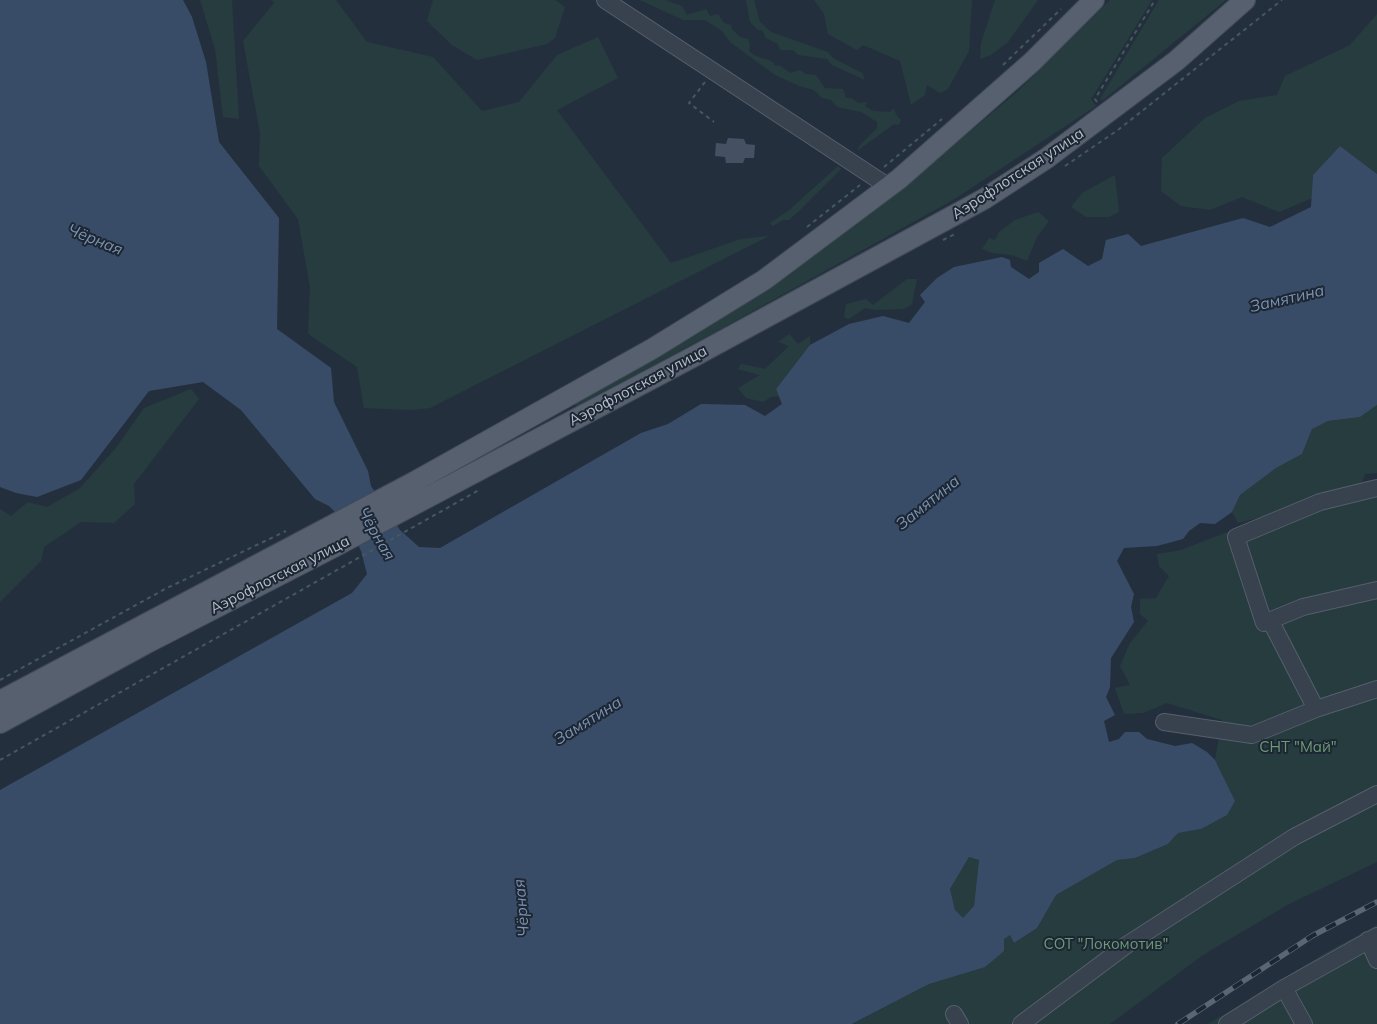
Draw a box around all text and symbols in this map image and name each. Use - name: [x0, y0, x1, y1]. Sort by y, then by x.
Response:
- street label: Аэрофлотская улица: [949, 125, 1087, 223]
- water label: Чёрная: [65, 220, 125, 260]
- water label: Замятина: [1248, 281, 1326, 317]
- street label: Аэрофлотская улица: [566, 342, 710, 430]
- water label: Замятина: [892, 472, 964, 534]
- water label: Чёрная: [353, 504, 399, 564]
- street label: Аэрофлотская улица: [207, 532, 353, 618]
- water label: Замятина: [551, 693, 625, 749]
- park label: СНТ "Май": [1259, 738, 1337, 756]
- water label: Чёрная: [510, 878, 534, 938]
- park label: СОТ "Локомотив": [1044, 935, 1168, 953]

